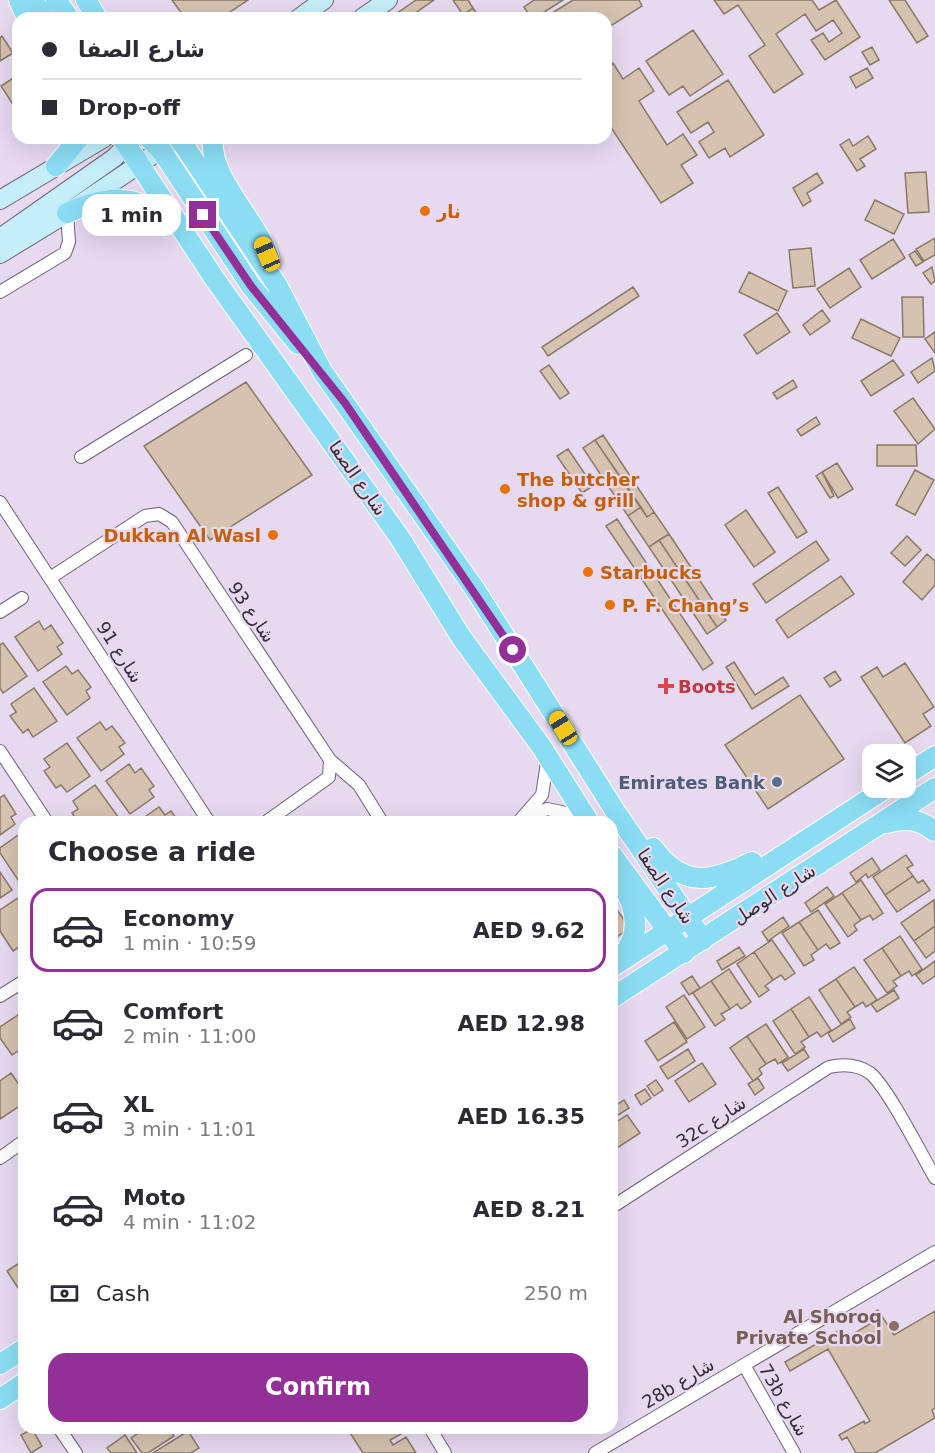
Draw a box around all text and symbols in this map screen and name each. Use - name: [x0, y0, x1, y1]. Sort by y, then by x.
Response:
- text: شارع الصفا: [78, 37, 205, 62]
- text: Drop-off: [78, 95, 180, 120]
- callout: 1 min: [83, 194, 182, 236]
- route end: [189, 201, 216, 228]
- place label: نار: [436, 201, 461, 222]
- text: 1 min: [100, 203, 163, 227]
- marker: نار: [418, 204, 432, 218]
- car: [251, 234, 283, 274]
- street label: شارع الصفا: [324, 437, 391, 520]
- place label: The butcher shop & grill: [517, 469, 640, 511]
- marker: The butcher shop & grill: [498, 482, 512, 496]
- place label: Dukkan Al Wasl: [103, 525, 261, 546]
- marker: Dukkan Al Wasl: [266, 528, 280, 542]
- place label: Starbucks: [600, 562, 702, 583]
- marker: Starbucks: [581, 565, 595, 579]
- street label: شارع 93: [223, 578, 280, 647]
- place label: P. F. Chang’s: [622, 595, 749, 616]
- marker: P. F. Chang’s: [603, 598, 617, 612]
- street label: شارع 91: [92, 617, 147, 687]
- route start: [499, 636, 526, 663]
- place label: Boots: [678, 676, 736, 697]
- marker: Boots: [659, 679, 673, 693]
- car: [546, 708, 580, 748]
- map controls: [862, 744, 916, 798]
- button: layers: [862, 744, 916, 798]
- place label: Emirates Bank: [618, 772, 766, 793]
- marker: Emirates Bank: [770, 775, 784, 789]
- text: Choose a ride: [48, 836, 256, 867]
- street label: شارع الصفا: [632, 844, 699, 928]
- street label: شارع الوصل: [729, 859, 820, 929]
- icon: car: [51, 903, 105, 957]
- text: Economy: [123, 906, 234, 931]
- text: AED 9.62: [473, 918, 585, 943]
- text: 1 min · 10:59: [123, 931, 257, 955]
- icon: car: [51, 996, 105, 1050]
- text: Comfort: [123, 999, 223, 1024]
- text: AED 12.98: [457, 1011, 585, 1036]
- text: 2 min · 11:00: [123, 1024, 257, 1048]
- icon: car: [51, 1089, 105, 1143]
- text: XL: [123, 1092, 154, 1117]
- street label: 32c شارع: [672, 1092, 750, 1153]
- text: AED 16.35: [457, 1104, 585, 1129]
- text: 3 min · 11:01: [123, 1117, 257, 1141]
- icon: car: [51, 1182, 105, 1236]
- text: Moto: [123, 1185, 186, 1210]
- text: AED 8.21: [473, 1197, 585, 1222]
- text: 4 min · 11:02: [123, 1210, 257, 1234]
- icon: cash: [48, 1277, 81, 1310]
- text: Cash: [96, 1281, 150, 1306]
- text: 250 m: [524, 1281, 588, 1305]
- place label: Al Shoroq Private School: [735, 1306, 882, 1348]
- marker: Al Shoroq Private School: [887, 1319, 901, 1333]
- button: Confirm: [48, 1353, 588, 1422]
- street label: 28b شارع: [638, 1353, 718, 1413]
- street label: 73b شارع: [754, 1360, 813, 1440]

